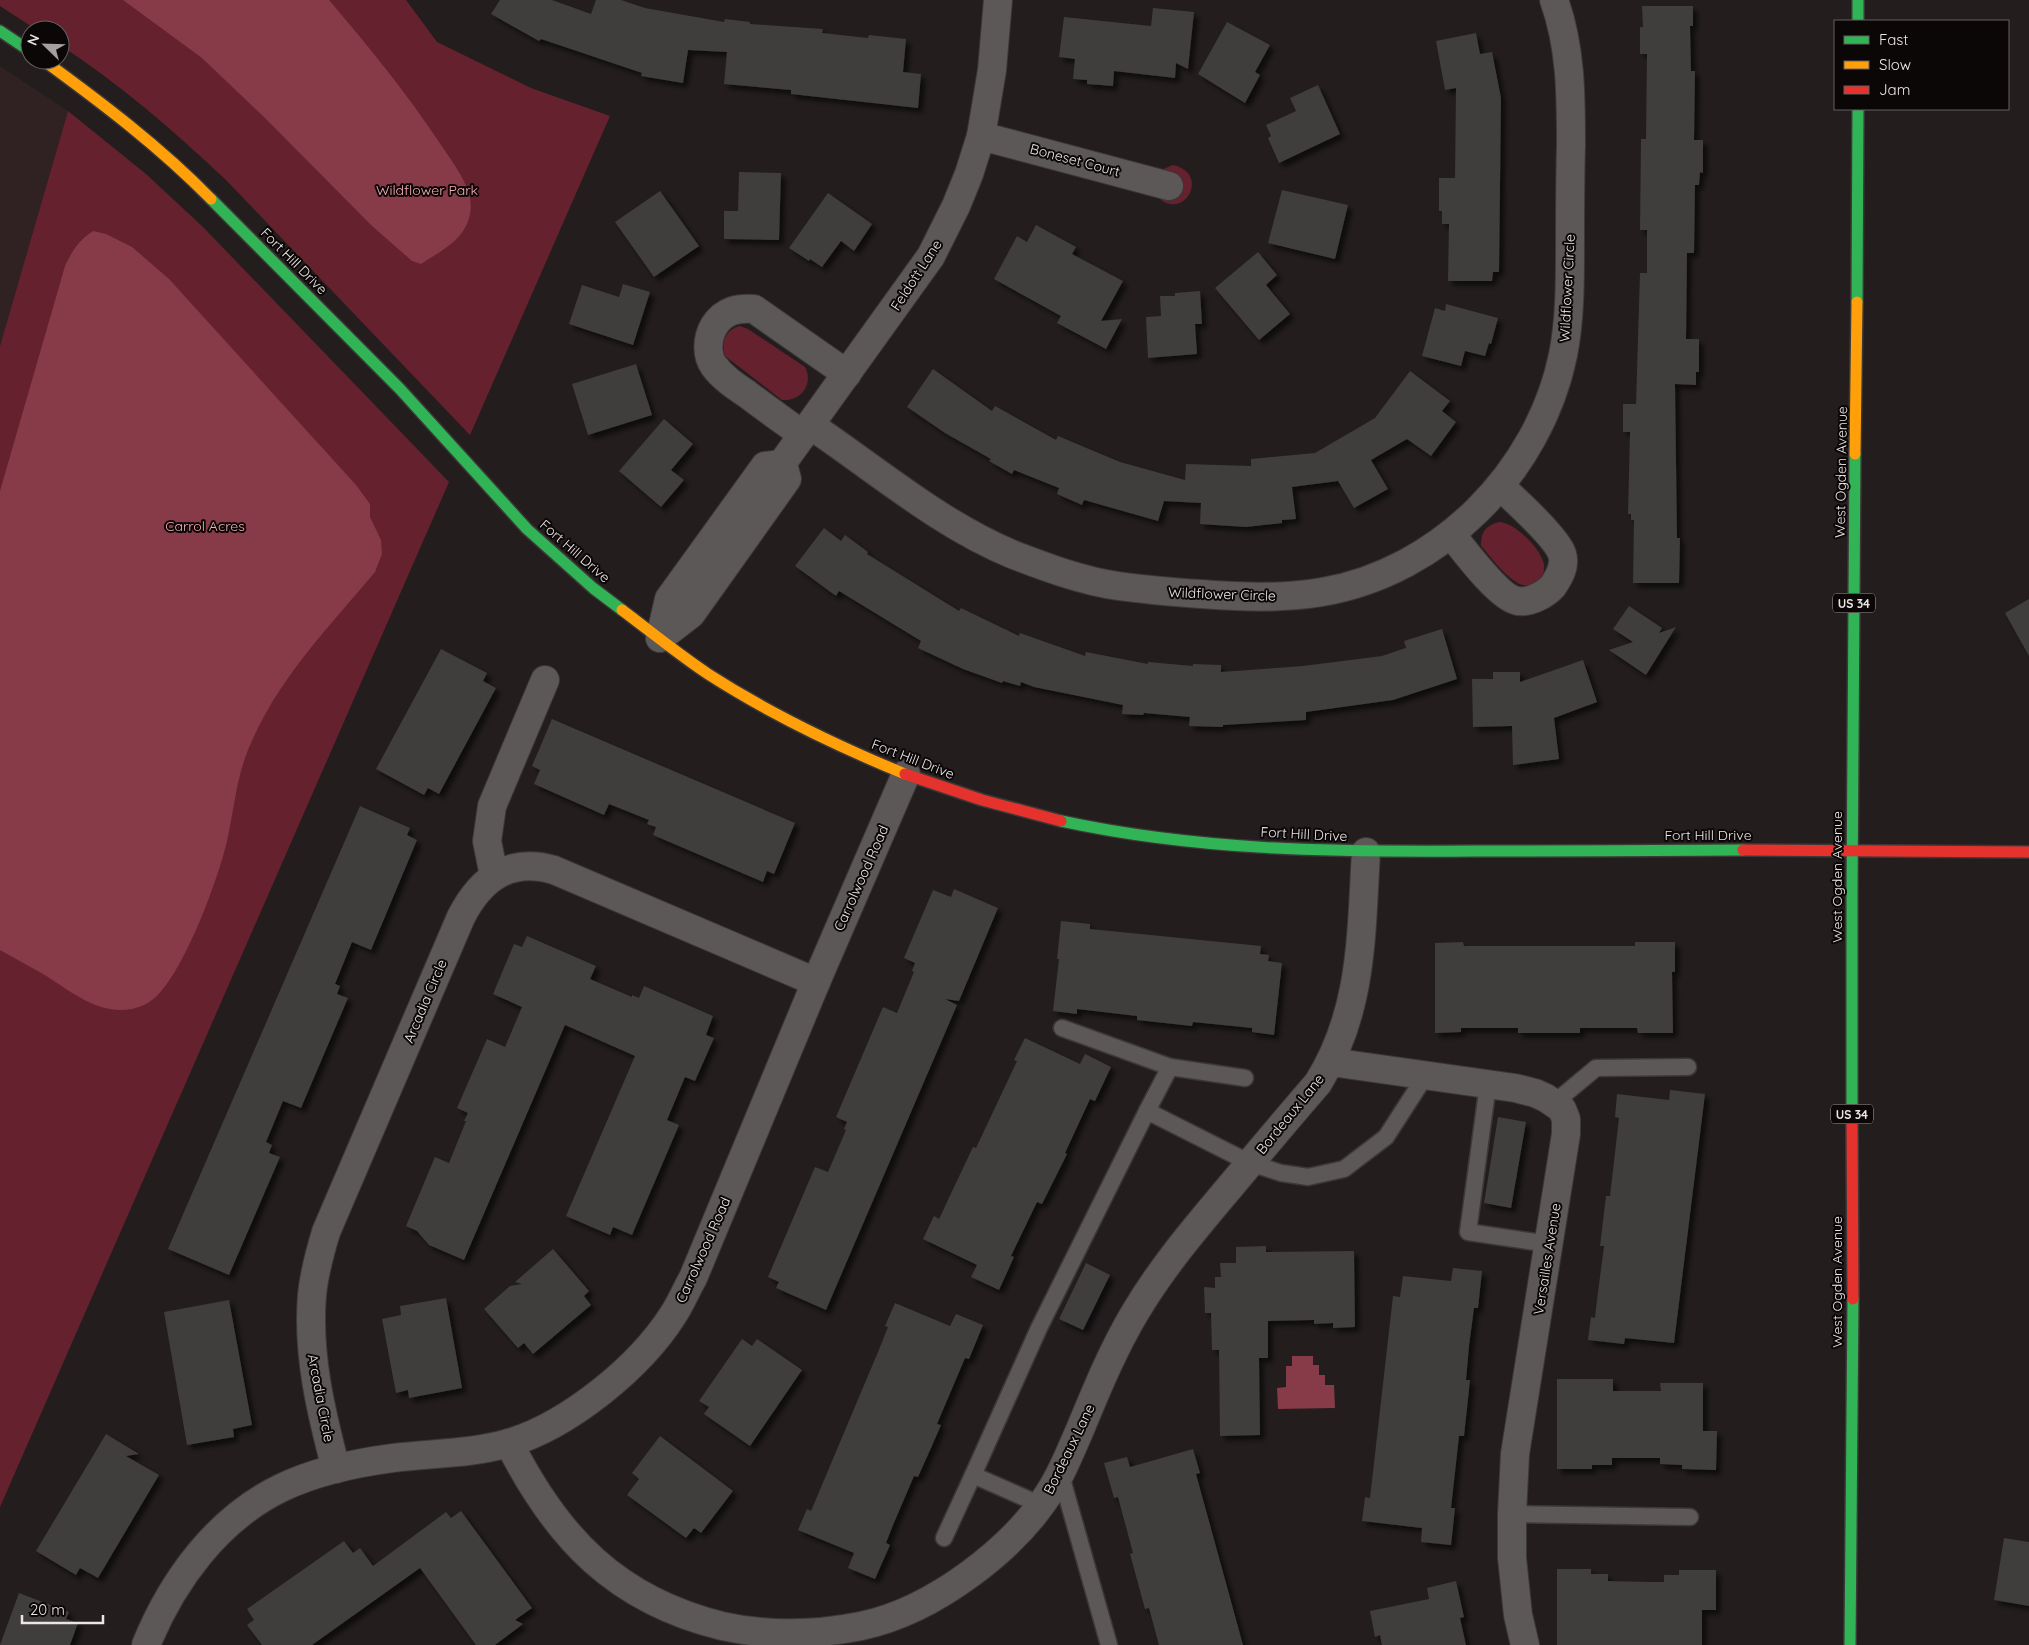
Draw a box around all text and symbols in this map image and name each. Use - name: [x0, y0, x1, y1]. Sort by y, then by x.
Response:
- north arrow: [20, 20, 70, 70]
- legend: [1834, 20, 2009, 110]
- text: Fast: [1879, 30, 1908, 49]
- text: N: [23, 32, 43, 48]
- text: Slow: [1879, 55, 1911, 74]
- text: Jam: [1879, 80, 1910, 99]
- street label: Boneset Court: [1028, 139, 1122, 181]
- park label: Wildflower Park: [376, 181, 478, 199]
- street label: Fort Hill Drive: [257, 224, 331, 298]
- street label: Wildflower Circle: [1555, 234, 1579, 342]
- street label: Feldott Lane: [886, 236, 946, 314]
- street label: West Ogden Avenue: [1831, 406, 1851, 538]
- street label: Fort Hill Drive: [536, 516, 614, 586]
- park label: Carrol Acres: [165, 517, 245, 535]
- street label: Wildflower Circle: [1168, 583, 1276, 605]
- road number: US 34: [1833, 594, 1875, 612]
- street label: Fort Hill Drive: [869, 735, 957, 783]
- street label: West Ogden Avenue: [1828, 811, 1846, 943]
- street label: Carrolwood Road: [830, 822, 892, 934]
- street label: Fort Hill Drive: [1260, 823, 1348, 845]
- street label: Fort Hill Drive: [1664, 826, 1752, 844]
- street label: Arcadia Circle: [399, 956, 451, 1046]
- street label: Bordeaux Lane: [1252, 1070, 1328, 1158]
- road number: US 34: [1831, 1104, 1873, 1124]
- street label: Carrolwood Road: [672, 1194, 734, 1306]
- street label: Versailles Avenue: [1529, 1202, 1565, 1316]
- street label: West Ogden Avenue: [1828, 1216, 1846, 1348]
- street label: Arcadia Circle: [304, 1353, 338, 1444]
- street label: Bordeaux Lane: [1039, 1401, 1099, 1497]
- scale bar: [22, 1592, 104, 1624]
- text: 20 m: [30, 1600, 65, 1619]

